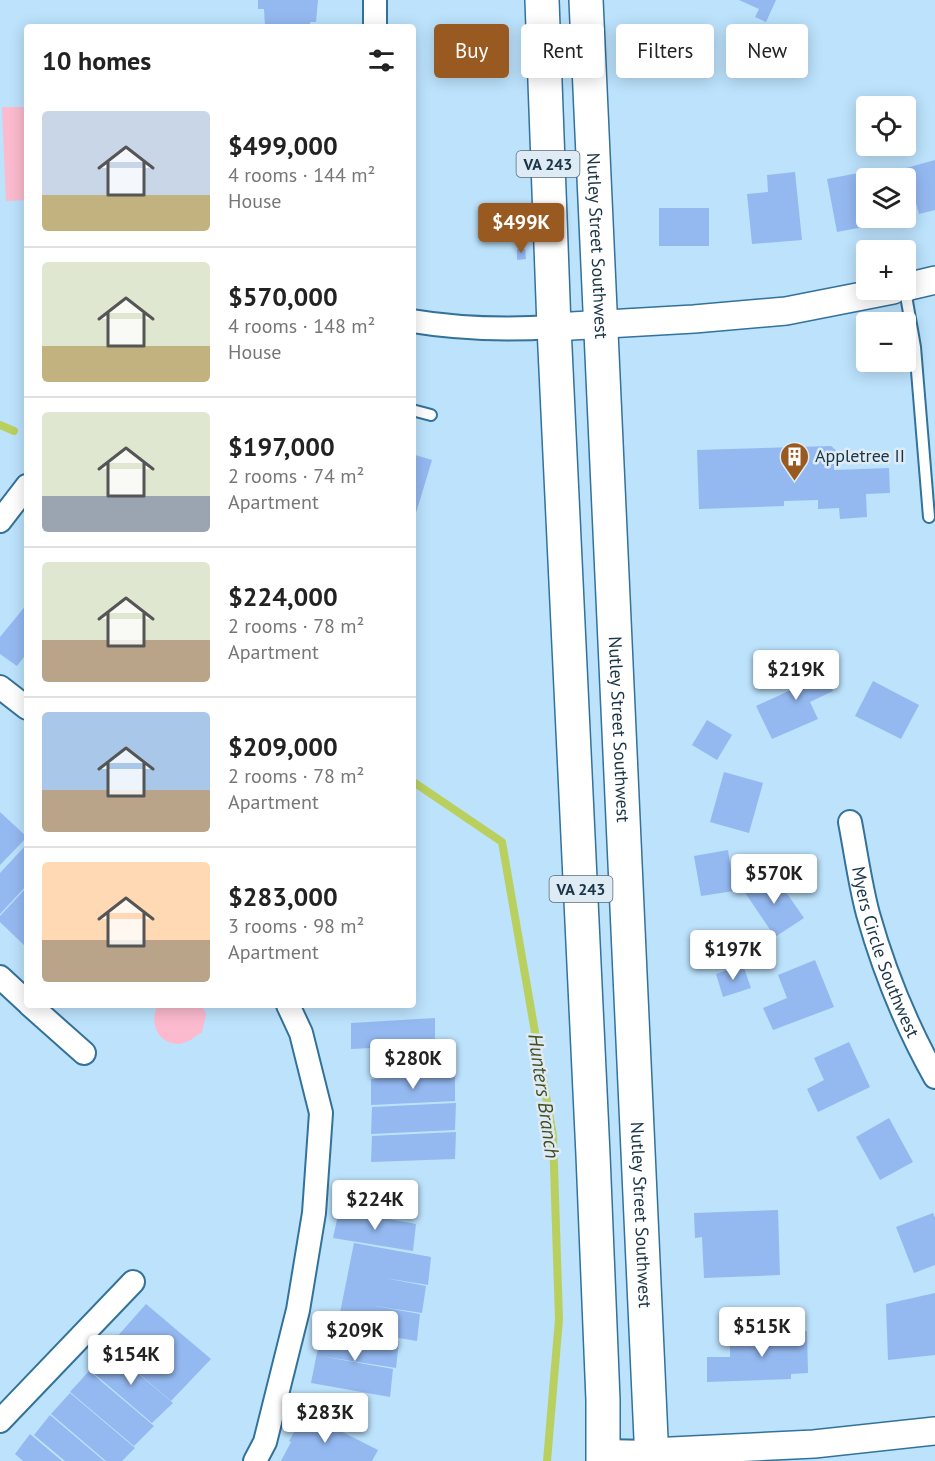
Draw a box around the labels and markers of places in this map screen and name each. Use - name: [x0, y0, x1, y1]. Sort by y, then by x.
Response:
- pin: $499K: [479, 203, 563, 254]
- building icon: Appletree II: [778, 440, 810, 482]
- place label: Appletree II: [815, 444, 905, 467]
- pin: $219K: [754, 650, 838, 701]
- pin: $570K: [732, 854, 816, 905]
- pin: $197K: [691, 930, 775, 981]
- pin: $280K: [371, 1039, 455, 1090]
- pin: $224K: [333, 1180, 417, 1231]
- pin: $515K: [720, 1307, 804, 1358]
- pin: $209K: [313, 1311, 397, 1362]
- pin: $154K: [89, 1335, 173, 1386]
- pin: $283K: [283, 1393, 367, 1444]

